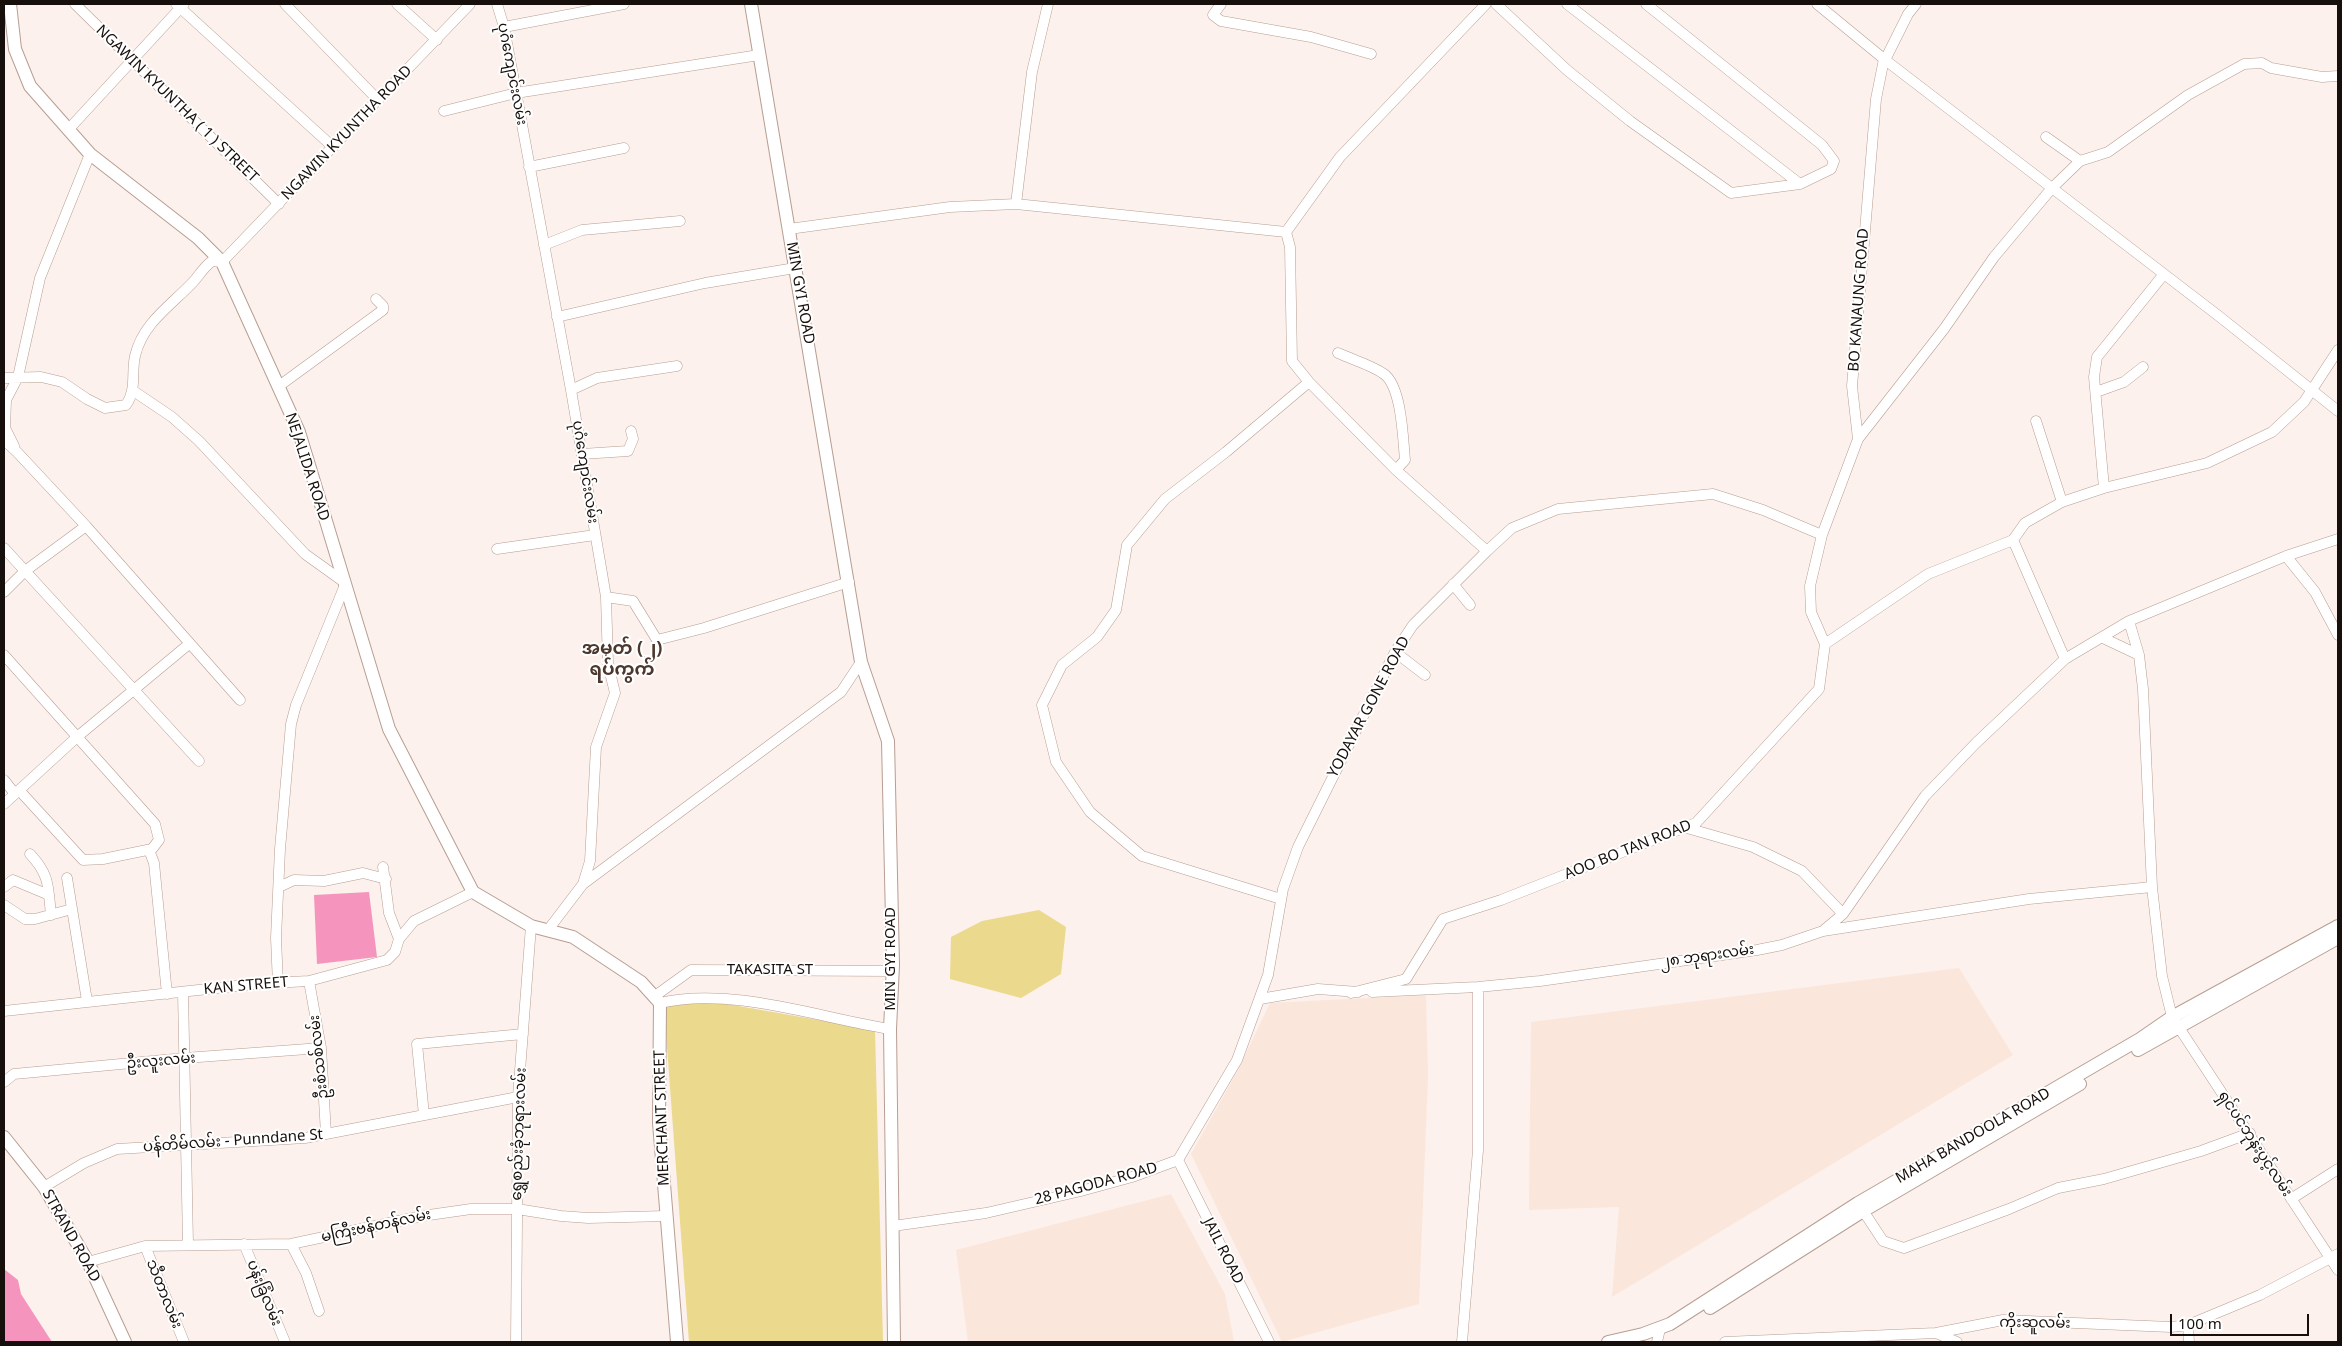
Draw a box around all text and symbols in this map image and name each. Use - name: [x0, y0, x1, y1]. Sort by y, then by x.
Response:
- street label: NGAWIN KYUNTHA ( 1 ) STREET: [92, 21, 262, 187]
- street label: ပုဂံကျောင်းလမ်း: [493, 21, 531, 127]
- street label: NGAWIN KYUNTHA ROAD: [278, 62, 416, 204]
- street label: BO KANAUNG ROAD: [1845, 228, 1873, 372]
- street label: MIN GYI ROAD: [782, 240, 818, 346]
- street label: NEJALIDA ROAD: [281, 411, 333, 523]
- street label: ပုဂံကျောင်းလမ်း: [568, 419, 602, 525]
- street label: YODAYAR GONE ROAD: [1324, 633, 1414, 781]
- district label: အမှတ် (၂) ရပ်ကွက်: [582, 638, 662, 681]
- street label: AOO BO TAN ROAD: [1562, 816, 1694, 884]
- street label: MIN GYI ROAD: [882, 907, 900, 1011]
- street label: ၂၈ ဘုရားလမ်း: [1659, 940, 1755, 972]
- street label: TAKASITA ST: [727, 961, 813, 979]
- street label: KAN STREET: [203, 973, 289, 999]
- street label: ဦးစံသစ်လမ်း: [306, 1014, 332, 1100]
- street label: ဦးလူးလမ်း: [126, 1049, 196, 1073]
- street label: MERCHANT STREET: [651, 1050, 673, 1186]
- street label: ရွှေစည်းခုံဘုရားလမ်း: [508, 1067, 530, 1201]
- street label: MAHA BANDOOLA ROAD: [1892, 1084, 2054, 1188]
- street label: ရှင်ပင်ဘုန်းပွင့်လမ်း: [2214, 1088, 2296, 1200]
- street label: ပန်တိမ်လမ်း - Punndane St: [142, 1126, 324, 1156]
- street label: 28 PAGODA ROAD: [1032, 1159, 1160, 1209]
- street label: STRAND ROAD: [38, 1187, 104, 1285]
- street label: မကြီးဗန်တန်လမ်း: [319, 1206, 433, 1246]
- street label: JAIL ROAD: [1199, 1215, 1247, 1287]
- street label: သီတာလမ်း: [142, 1257, 186, 1331]
- street label: ပန်းခြံလမ်း: [243, 1257, 285, 1329]
- scale bar: [2172, 1304, 2311, 1336]
- street label: ကိုးဆူလမ်း: [1999, 1313, 2071, 1333]
- text: 100 m: [2178, 1313, 2222, 1333]

